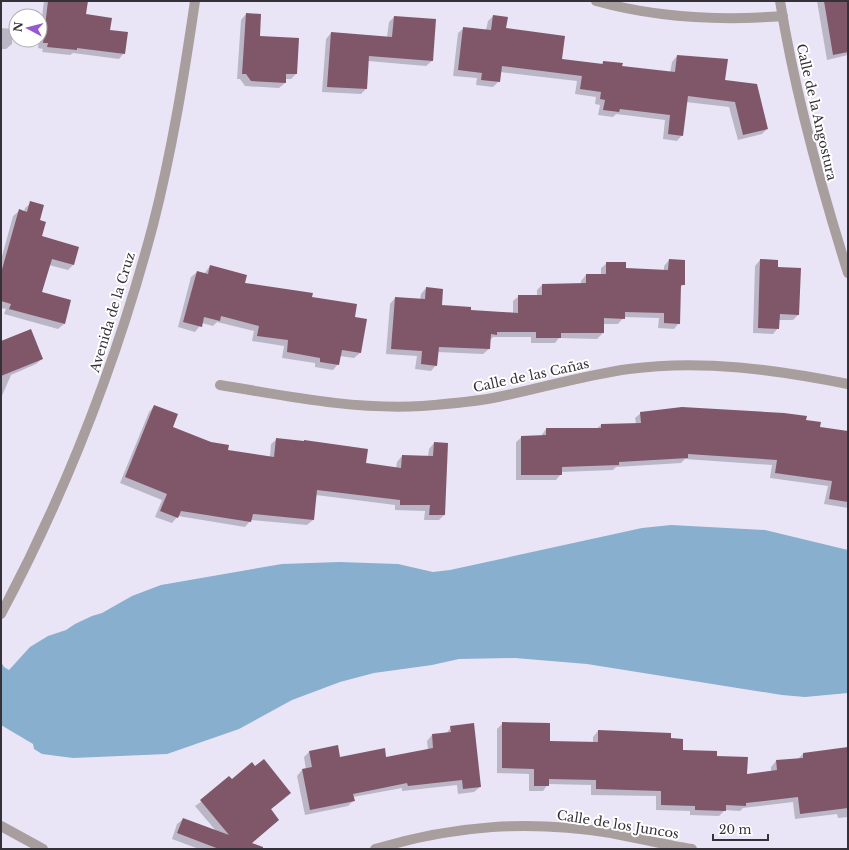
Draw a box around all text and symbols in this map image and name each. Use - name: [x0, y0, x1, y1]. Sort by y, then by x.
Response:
- north arrow: [8, 8, 48, 48]
- text: N: [10, 20, 26, 33]
- street label: Calle de la Angostura: [792, 42, 841, 183]
- street label: Avenida de la Cruz: [86, 250, 139, 375]
- street label: Calle de las Cañas: [472, 355, 591, 396]
- street label: Calle de los Juncos: [556, 806, 680, 843]
- scale bar: [713, 816, 768, 842]
- text: 20 m: [719, 822, 751, 837]

